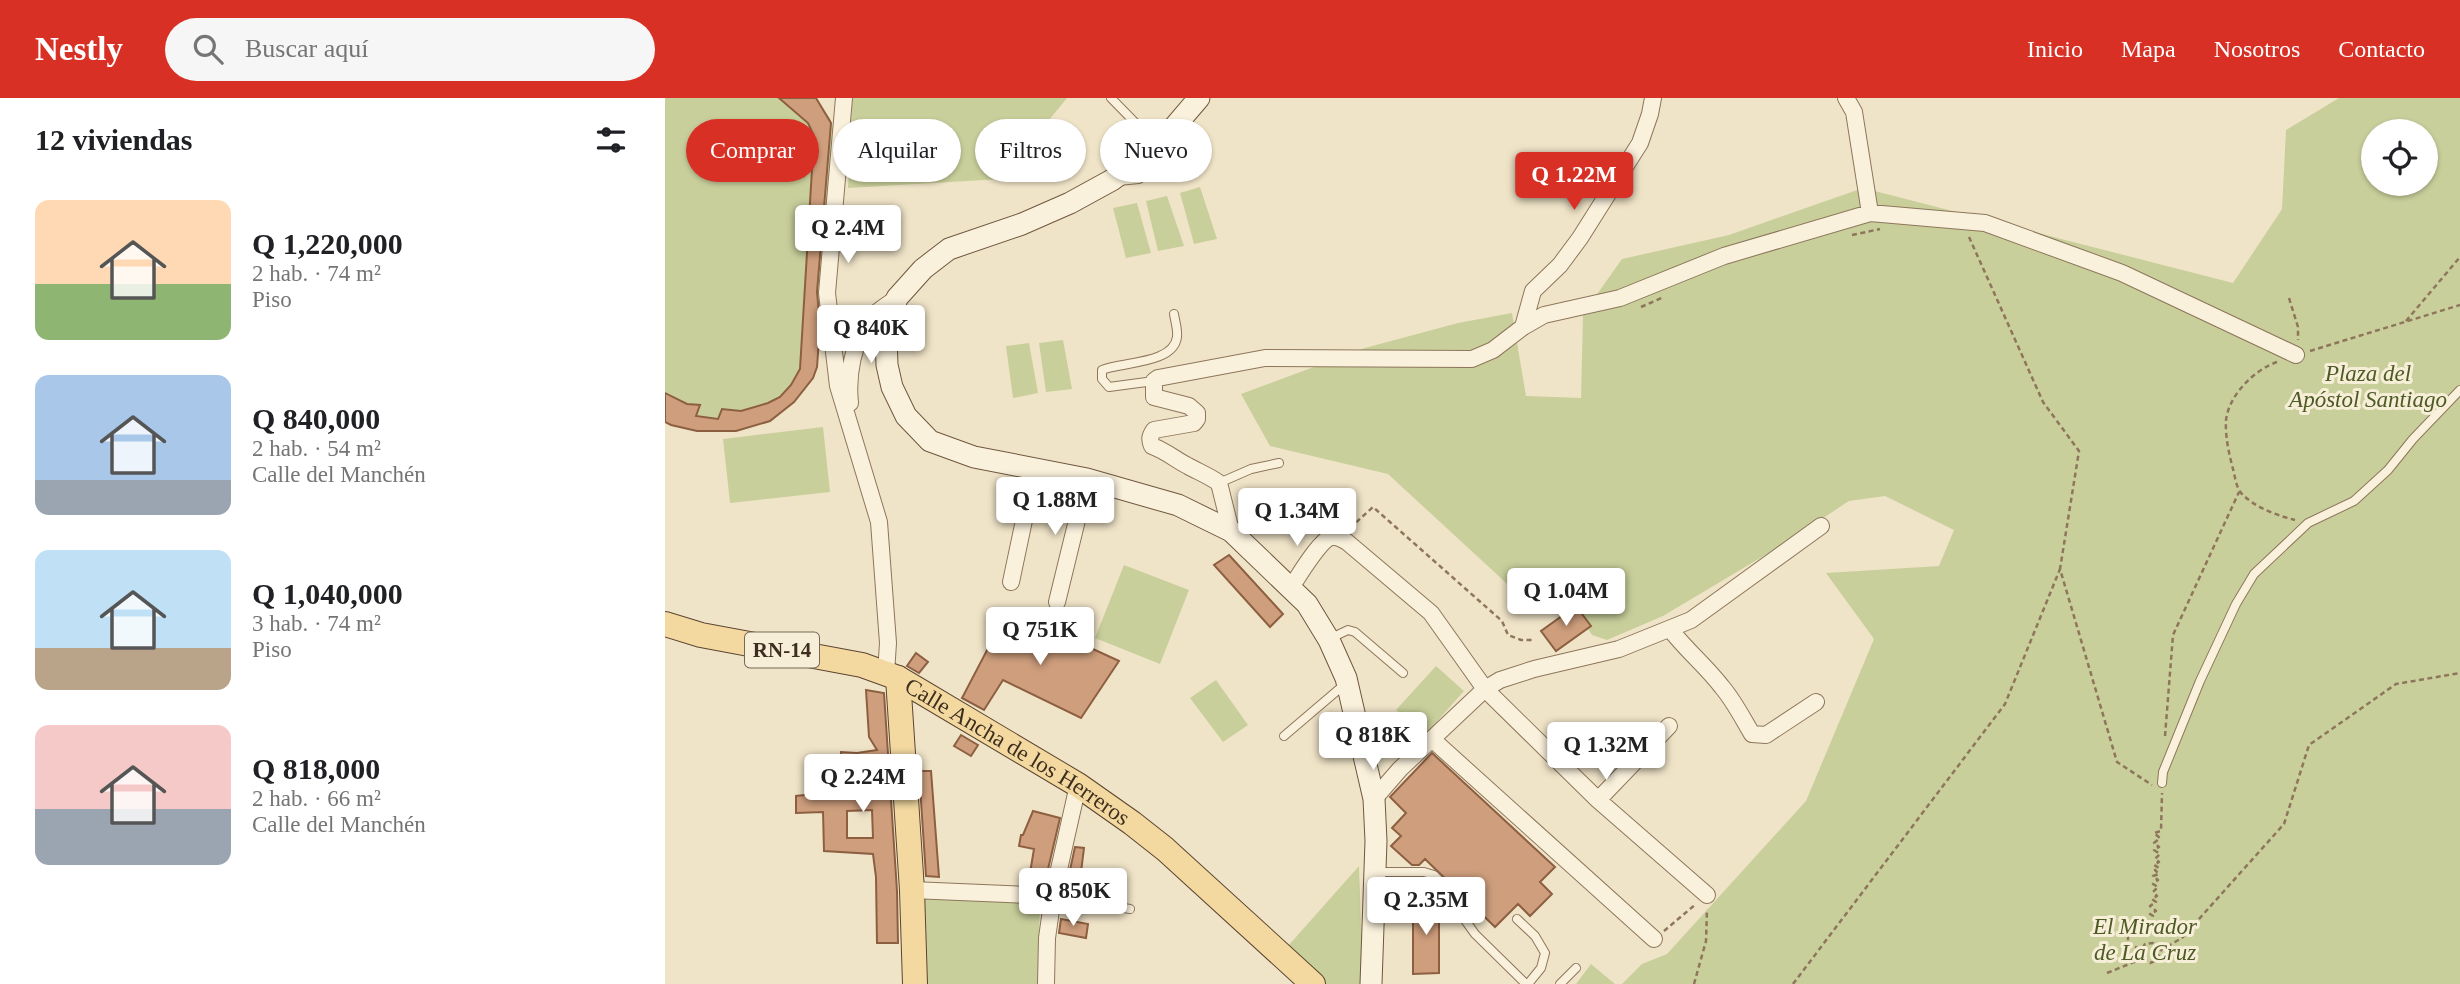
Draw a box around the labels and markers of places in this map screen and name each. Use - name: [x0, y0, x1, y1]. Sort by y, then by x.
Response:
- pin: Q 1.22M: [1509, 152, 1639, 212]
- pin: Q 2.4M: [791, 206, 905, 265]
- pin: Q 840K: [814, 306, 928, 365]
- pin: Q 1.88M: [990, 478, 1120, 537]
- pin: Q 1.34M: [1232, 489, 1362, 548]
- pin: Q 1.04M: [1501, 568, 1631, 628]
- pin: Q 751K: [983, 608, 1097, 667]
- pin: Q 818K: [1316, 712, 1430, 772]
- pin: Q 1.32M: [1541, 722, 1671, 782]
- pin: Q 2.24M: [798, 754, 928, 814]
- pin: Q 850K: [1016, 868, 1130, 928]
- pin: Q 2.35M: [1361, 878, 1491, 937]

